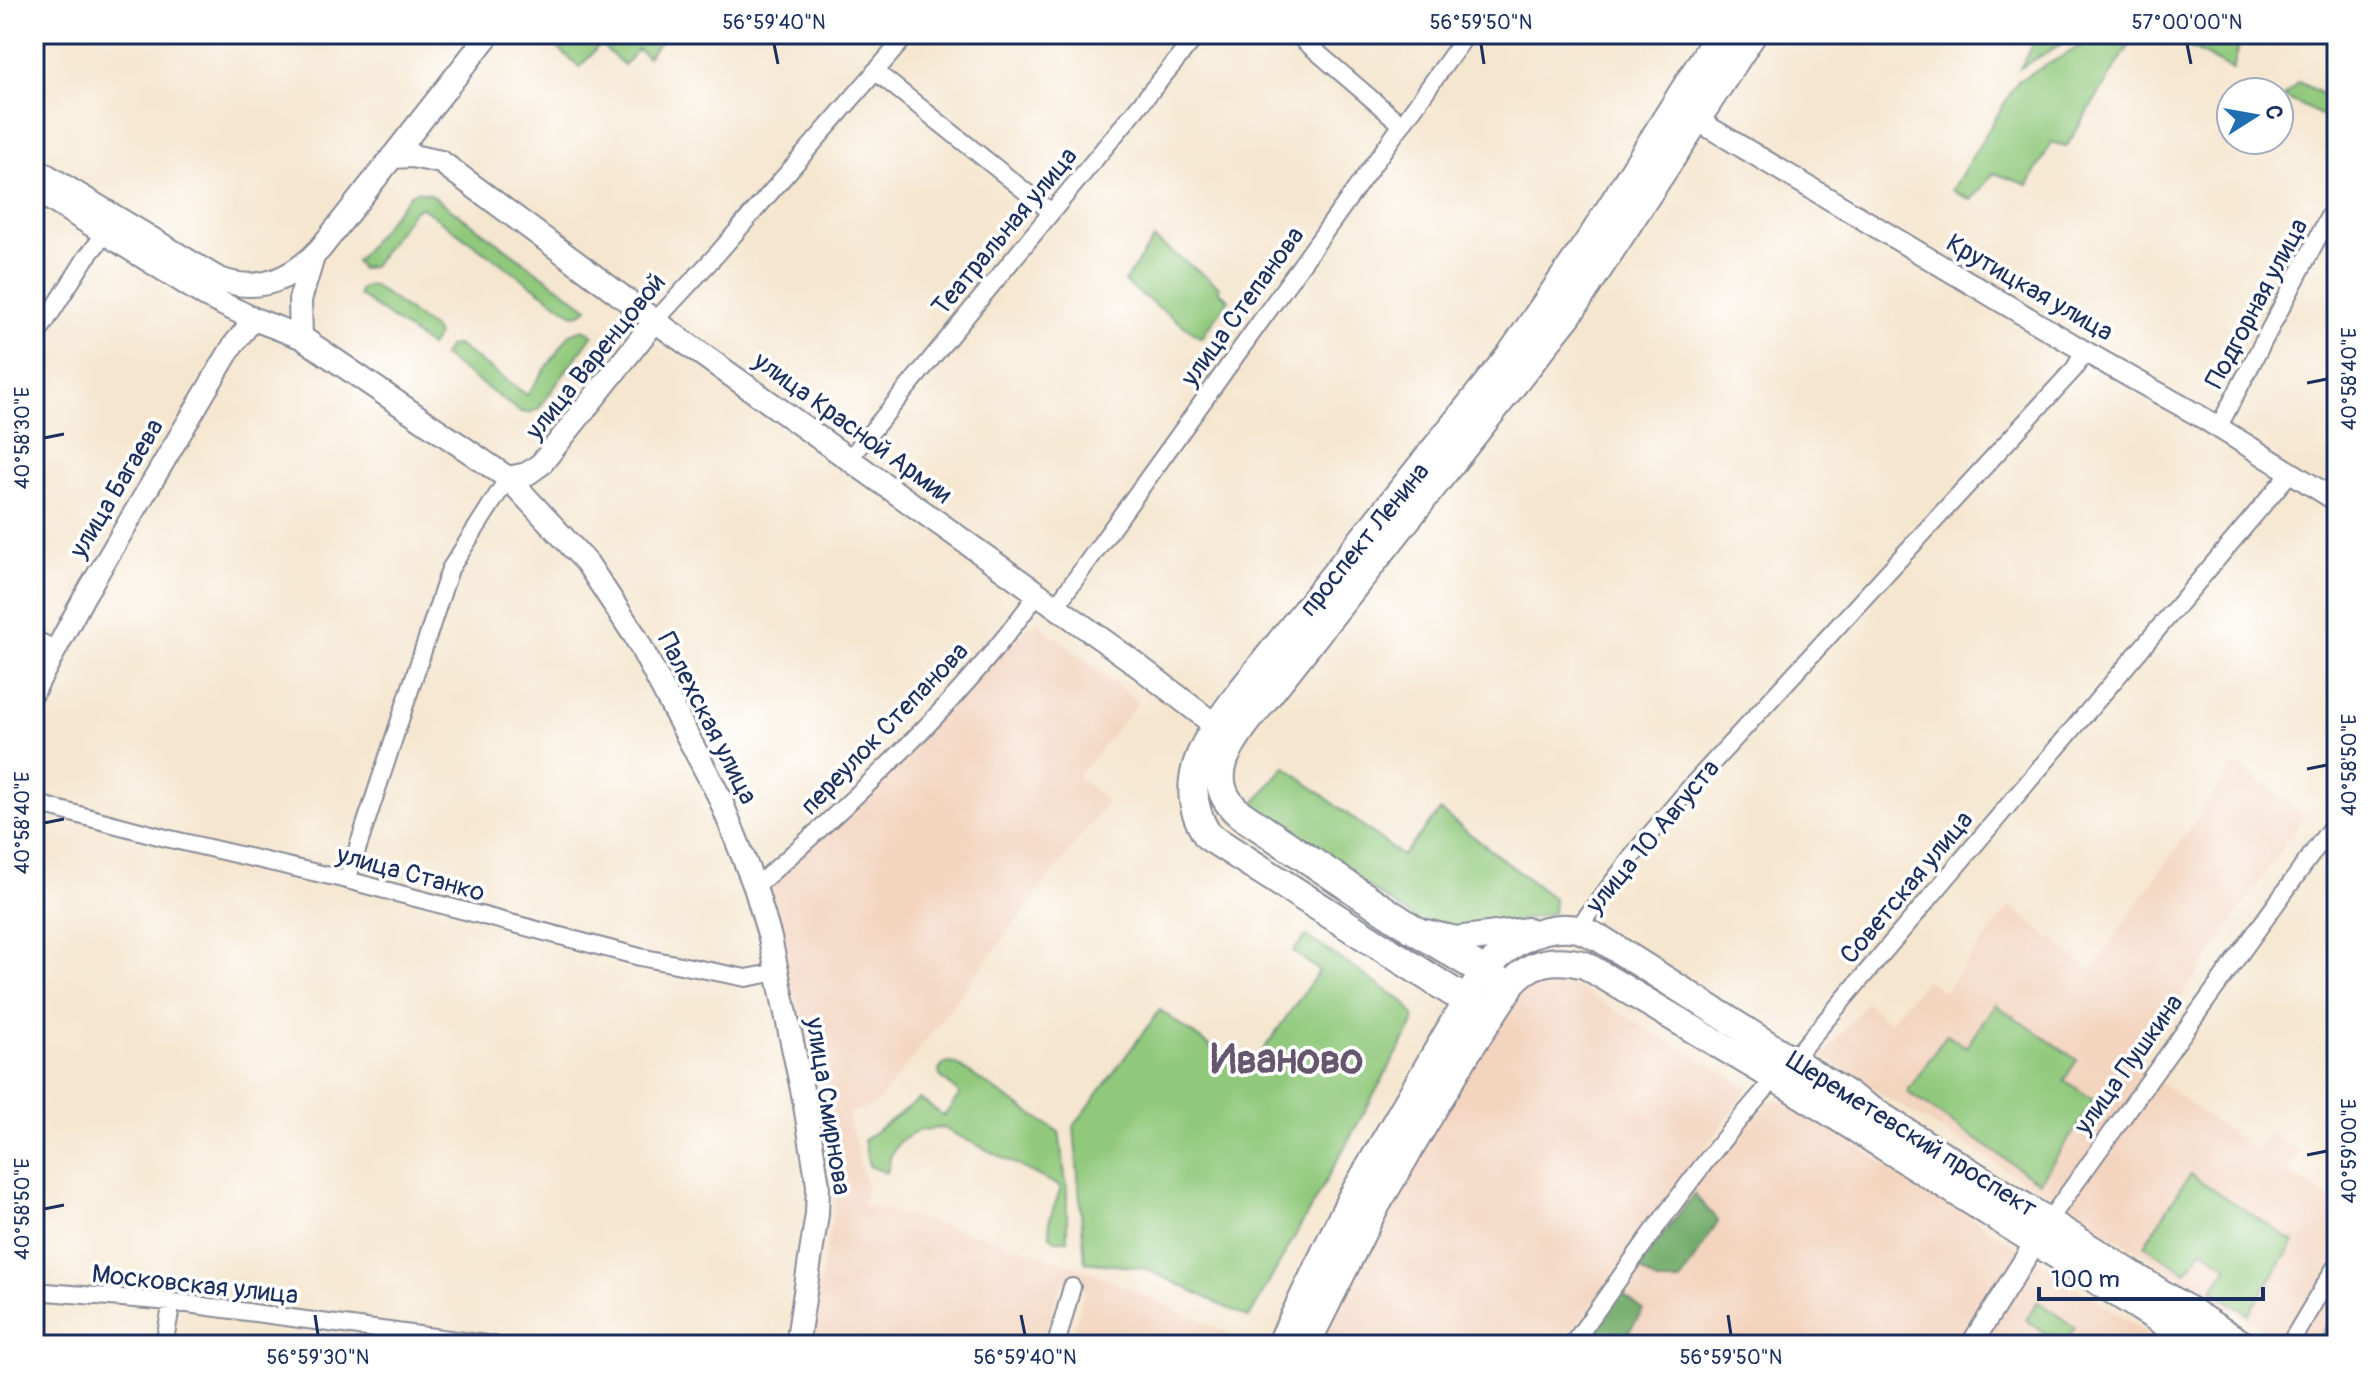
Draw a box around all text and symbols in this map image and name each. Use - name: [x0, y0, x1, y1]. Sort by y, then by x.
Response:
- text: 56°59'40"N: [722, 10, 826, 35]
- text: 56°59'50"N: [1430, 10, 1532, 35]
- text: 57°00'00"N: [2132, 10, 2242, 35]
- north arrow: [2215, 76, 2295, 156]
- text: С: [2259, 103, 2289, 122]
- street label: Театральная улица: [925, 141, 1085, 322]
- street label: Подгорная улица: [2199, 213, 2315, 394]
- street label: улица Степанова: [1174, 221, 1311, 393]
- street label: Крутицкая улица: [1940, 227, 2119, 349]
- street label: улица Варенцовой: [518, 267, 673, 447]
- text: 40°58'40"E: [2337, 328, 2362, 430]
- street label: улица Красной Армии: [746, 345, 958, 511]
- text: 40°58'30"E: [10, 387, 35, 489]
- street label: улица Багаева: [62, 413, 171, 565]
- street label: проспект Ленина: [1293, 456, 1437, 623]
- street label: Палехская улица: [650, 627, 764, 810]
- street label: переулок Степанова: [794, 636, 975, 822]
- text: 40°58'50"E: [2337, 714, 2362, 816]
- street label: улица 10 Августа: [1578, 753, 1727, 921]
- text: 40°58'40"E: [10, 772, 35, 874]
- street label: Советская улица: [1833, 805, 1980, 971]
- street label: улица Станко: [332, 839, 488, 909]
- street label: улица Пушкина: [2067, 988, 2190, 1142]
- street label: улица Смирнова: [798, 1014, 858, 1197]
- district label: Иваново: [1211, 1034, 1364, 1086]
- street label: Шереметевский проспект: [1780, 1045, 2043, 1225]
- text: 40°59'00"E: [2337, 1099, 2362, 1203]
- text: 40°58'50"E: [10, 1158, 35, 1260]
- scale bar: [2039, 1251, 2263, 1301]
- street label: Московская улица: [90, 1258, 300, 1312]
- text: 100 m: [2051, 1265, 2120, 1294]
- text: 56°59'30"N: [267, 1345, 369, 1370]
- text: 56°59'40"N: [973, 1345, 1077, 1370]
- text: 56°59'50"N: [1680, 1345, 1782, 1370]

